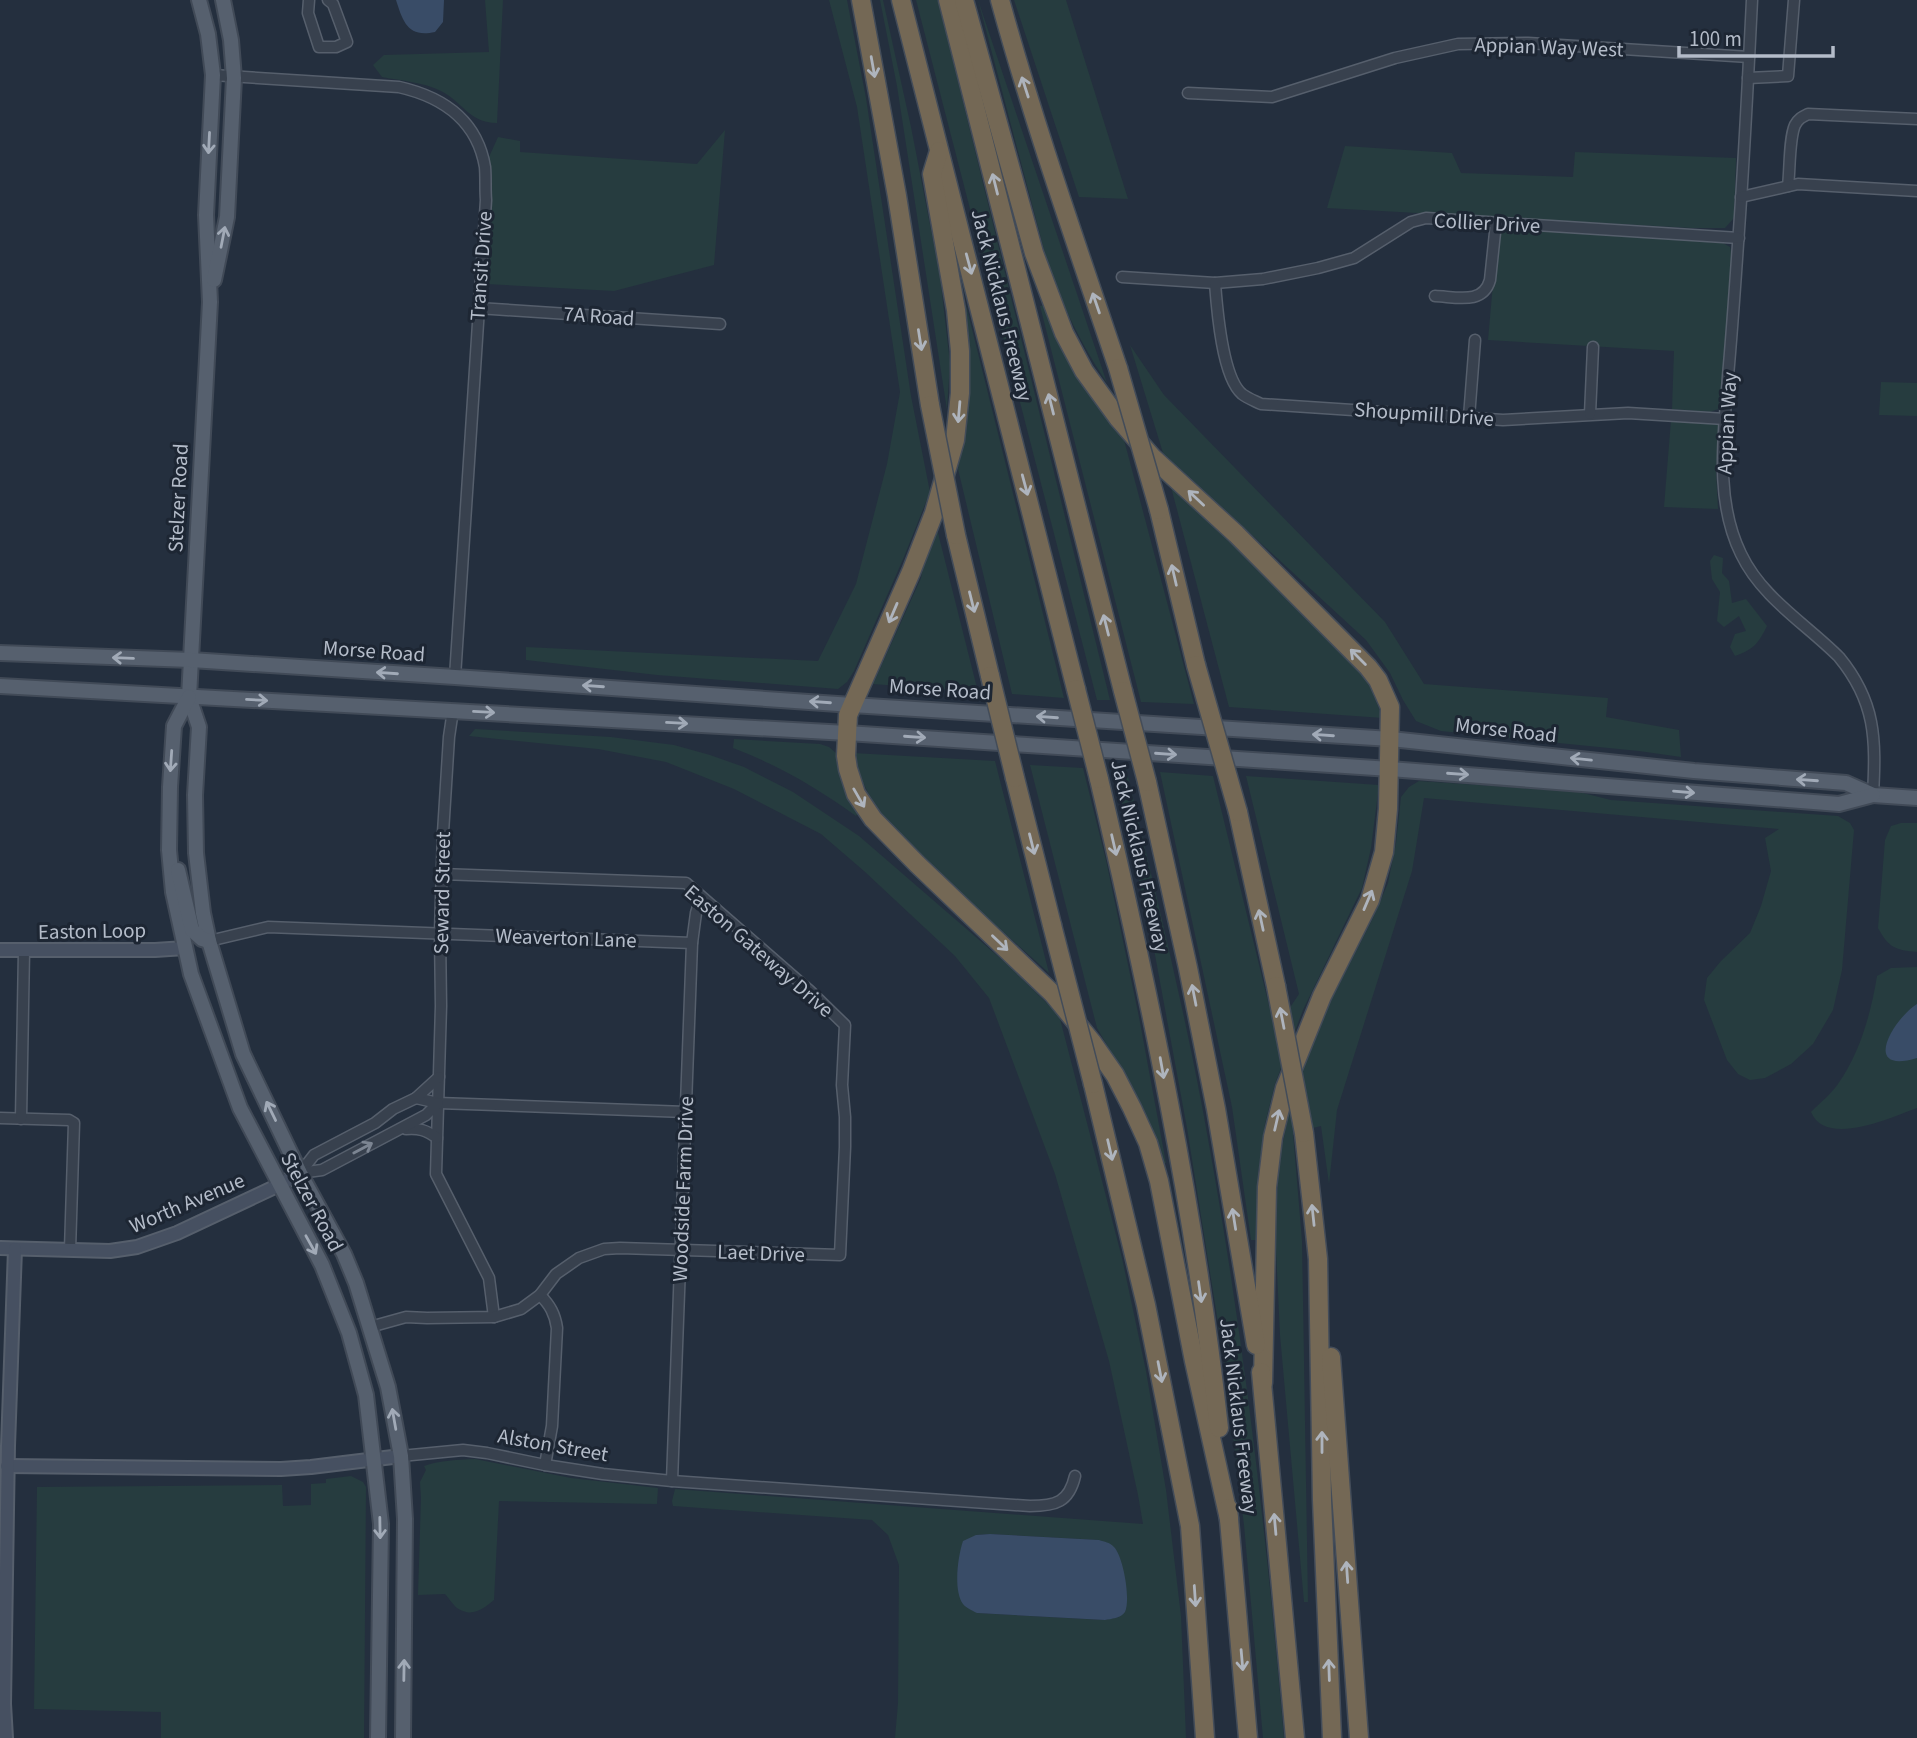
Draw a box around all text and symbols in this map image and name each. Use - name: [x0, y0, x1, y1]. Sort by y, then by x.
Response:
- scale bar: [1679, 14, 1833, 58]
- text: 100 m: [1689, 24, 1742, 54]
- street label: Appian Way West: [1474, 29, 1624, 65]
- one-way arrow: [867, 55, 881, 78]
- one-way arrow: [1018, 76, 1031, 98]
- one-way arrow: [203, 132, 216, 155]
- one-way arrow: [988, 173, 1001, 196]
- street label: Collier Drive: [1433, 205, 1541, 241]
- street label: Jack Nicklaus Freeway: [964, 206, 1040, 404]
- street label: Transit Drive: [462, 210, 500, 322]
- one-way arrow: [217, 226, 230, 249]
- one-way arrow: [963, 253, 976, 275]
- one-way arrow: [1089, 293, 1101, 315]
- street label: 7A Road: [562, 299, 636, 333]
- one-way arrow: [913, 328, 926, 351]
- street label: Appian Way: [1709, 371, 1745, 475]
- one-way arrow: [1044, 394, 1057, 416]
- street label: Shoupmill Drive: [1353, 394, 1495, 434]
- one-way arrow: [952, 400, 965, 423]
- street label: Stelzer Road: [160, 443, 196, 553]
- one-way arrow: [1019, 474, 1032, 496]
- one-way arrow: [1187, 490, 1205, 507]
- one-way arrow: [1167, 564, 1181, 587]
- one-way arrow: [966, 590, 979, 613]
- one-way arrow: [886, 602, 899, 624]
- one-way arrow: [1099, 614, 1112, 637]
- street label: Morse Road: [322, 632, 426, 670]
- one-way arrow: [1350, 649, 1367, 666]
- one-way arrow: [111, 651, 134, 665]
- one-way arrow: [376, 666, 399, 679]
- street label: Morse Road: [888, 670, 992, 708]
- one-way arrow: [581, 680, 604, 693]
- one-way arrow: [245, 694, 268, 707]
- one-way arrow: [808, 696, 831, 709]
- one-way arrow: [472, 706, 495, 719]
- one-way arrow: [1036, 710, 1058, 723]
- street label: Morse Road: [1454, 710, 1558, 750]
- one-way arrow: [665, 717, 687, 730]
- one-way arrow: [1312, 728, 1334, 741]
- one-way arrow: [903, 731, 926, 744]
- one-way arrow: [1155, 748, 1177, 761]
- one-way arrow: [165, 749, 178, 772]
- one-way arrow: [1570, 753, 1592, 766]
- street label: Jack Nicklaus Freeway: [1103, 757, 1177, 956]
- one-way arrow: [1446, 768, 1468, 781]
- one-way arrow: [1796, 773, 1819, 786]
- one-way arrow: [1673, 786, 1695, 799]
- one-way arrow: [853, 788, 867, 808]
- street label: Seward Street: [426, 831, 458, 955]
- one-way arrow: [1026, 832, 1039, 855]
- one-way arrow: [1108, 833, 1122, 856]
- street label: Easton Gateway Drive: [678, 878, 840, 1024]
- one-way arrow: [1363, 890, 1376, 911]
- one-way arrow: [1254, 909, 1268, 932]
- street label: Easton Loop: [38, 915, 146, 947]
- street label: Weaverton Lane: [495, 921, 637, 955]
- one-way arrow: [991, 934, 1008, 951]
- one-way arrow: [1186, 984, 1200, 1007]
- one-way arrow: [1275, 1007, 1288, 1030]
- one-way arrow: [1156, 1056, 1169, 1079]
- street label: Woodside Farm Drive: [665, 1096, 701, 1282]
- one-way arrow: [263, 1101, 277, 1122]
- one-way arrow: [1271, 1109, 1284, 1132]
- one-way arrow: [1104, 1138, 1117, 1161]
- one-way arrow: [352, 1141, 373, 1155]
- street label: Stelzer Road: [273, 1147, 351, 1257]
- street label: Worth Avenue: [125, 1165, 249, 1241]
- one-way arrow: [1307, 1204, 1320, 1227]
- one-way arrow: [1227, 1208, 1240, 1231]
- one-way arrow: [305, 1234, 318, 1255]
- street label: Laet Drive: [717, 1236, 805, 1270]
- one-way arrow: [1194, 1280, 1207, 1303]
- street label: Jack Nicklaus Freeway: [1212, 1316, 1266, 1516]
- one-way arrow: [1153, 1360, 1167, 1383]
- one-way arrow: [387, 1408, 400, 1430]
- street label: Alston Street: [495, 1421, 611, 1469]
- one-way arrow: [1315, 1431, 1329, 1454]
- one-way arrow: [1268, 1513, 1281, 1535]
- one-way arrow: [373, 1516, 387, 1539]
- one-way arrow: [1340, 1561, 1353, 1584]
- one-way arrow: [1189, 1585, 1202, 1608]
- one-way arrow: [1236, 1648, 1249, 1671]
- one-way arrow: [397, 1659, 411, 1682]
- one-way arrow: [1322, 1659, 1335, 1682]

